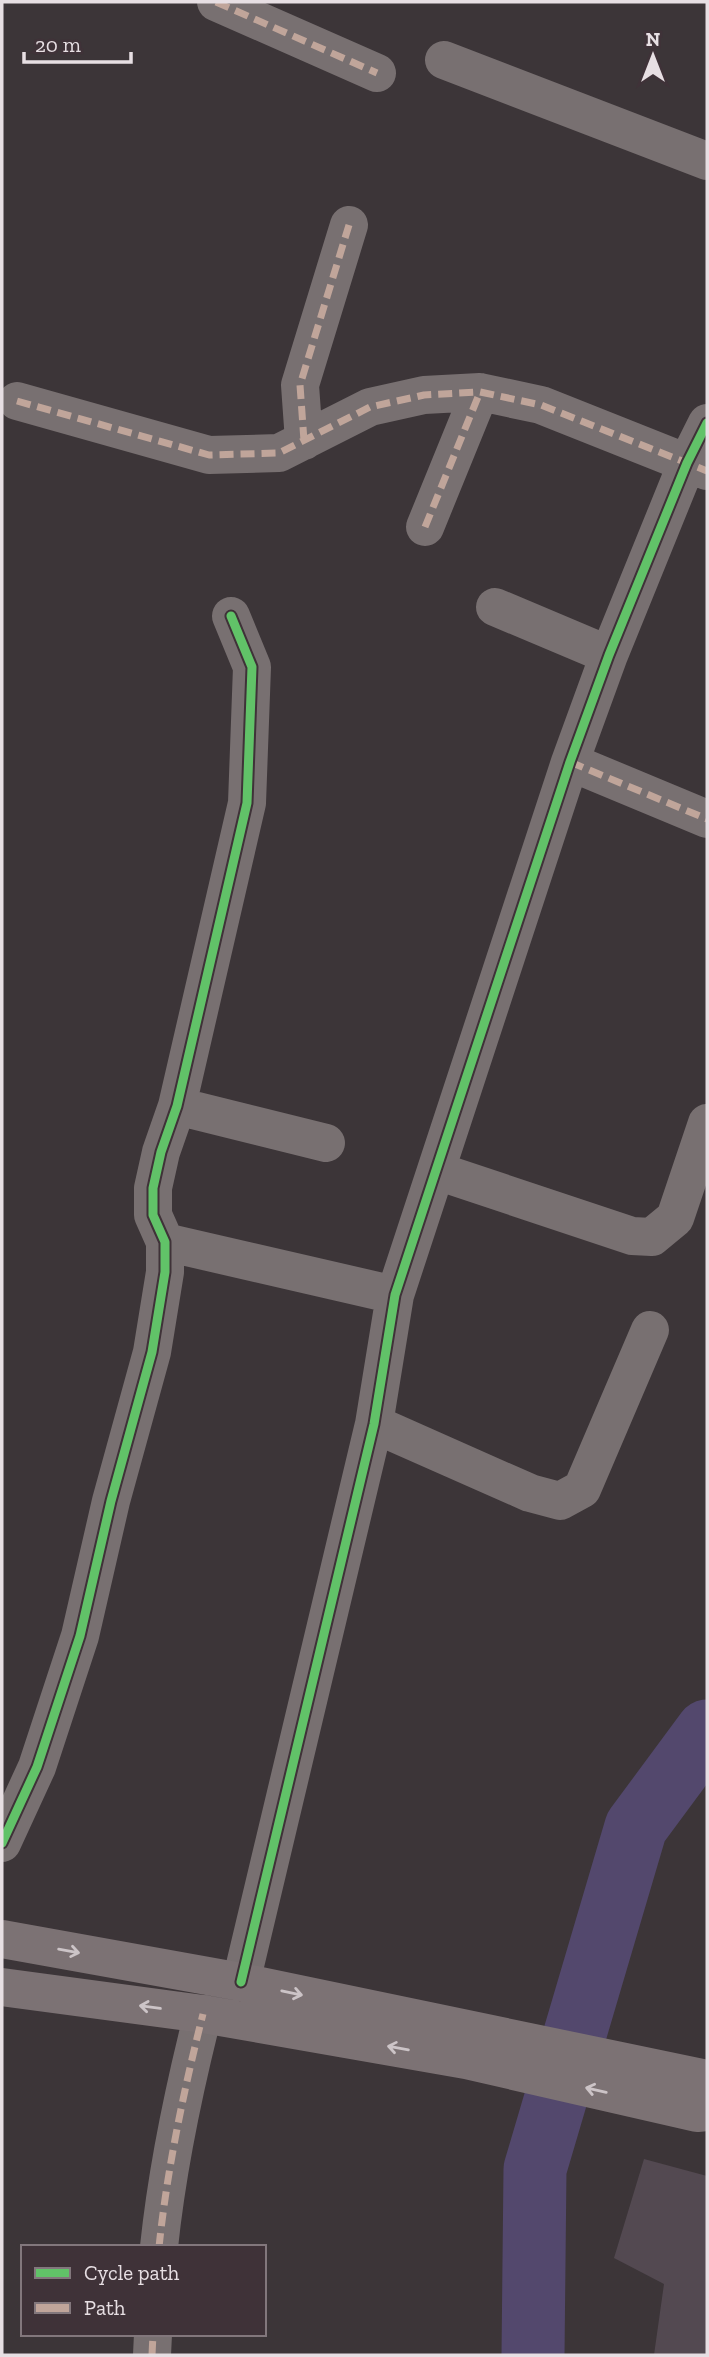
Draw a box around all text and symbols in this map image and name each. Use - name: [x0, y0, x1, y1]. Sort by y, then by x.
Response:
- scale bar: [24, 21, 131, 65]
- north arrow: [618, 21, 688, 91]
- text: N: [646, 28, 660, 51]
- text: 20 m: [35, 32, 81, 57]
- one-way arrow: [57, 1945, 80, 1958]
- one-way arrow: [280, 1987, 303, 2001]
- one-way arrow: [139, 2000, 162, 2013]
- one-way arrow: [388, 2041, 410, 2054]
- one-way arrow: [585, 2083, 608, 2096]
- legend: [21, 2245, 266, 2336]
- text: Cycle path: [84, 2260, 179, 2285]
- text: Path: [84, 2295, 126, 2320]

